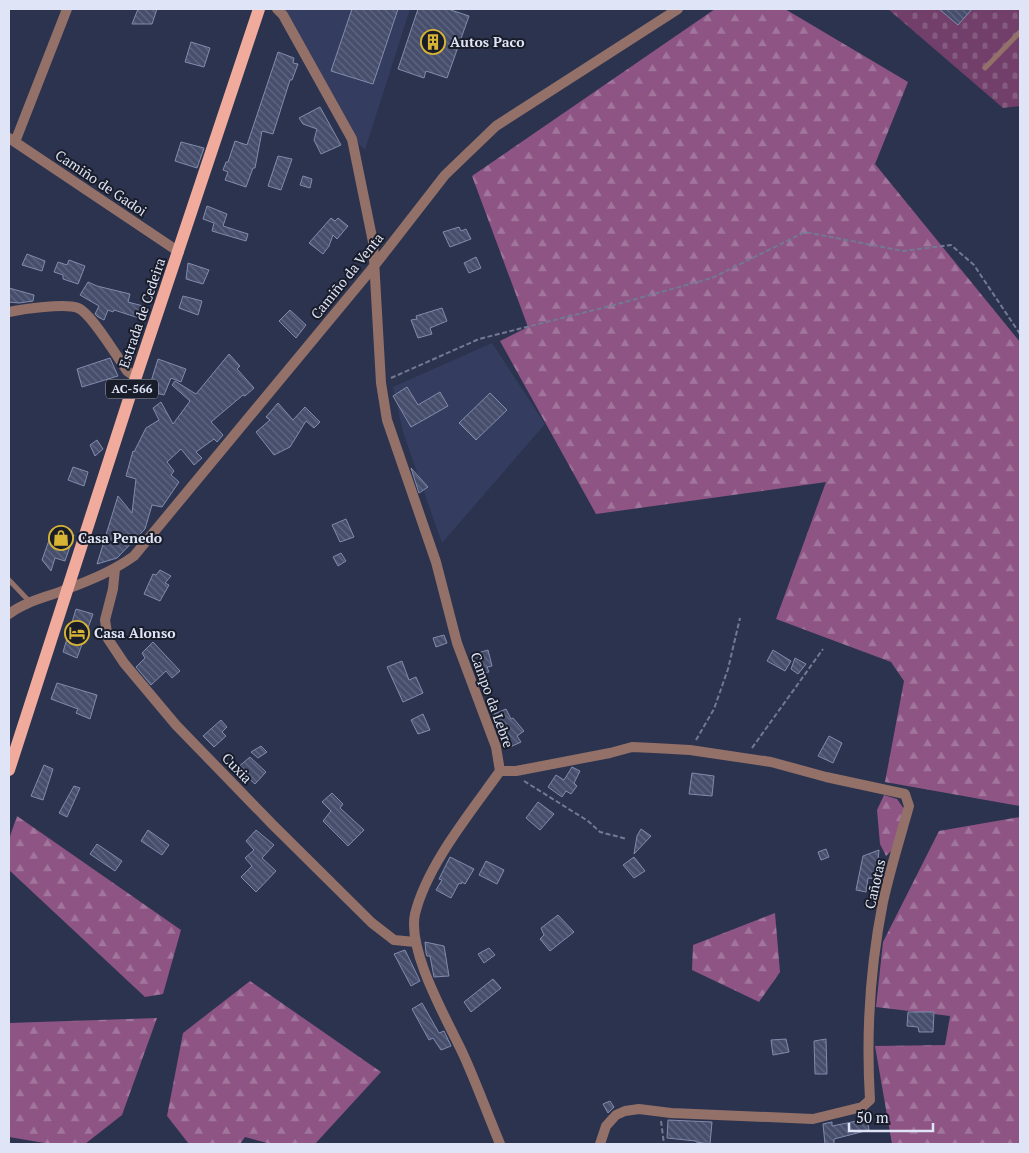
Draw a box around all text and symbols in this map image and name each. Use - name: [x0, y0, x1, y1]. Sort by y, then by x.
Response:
- building icon: Autos Paco: [420, 29, 446, 55]
- place label: Autos Paco: [450, 32, 524, 51]
- street label: Camiño de Gadoi: [52, 145, 151, 220]
- street label: Camiño da Venta: [306, 229, 387, 323]
- street label: Estrada de Cedeira: [114, 255, 169, 371]
- road number: AC-566: [106, 379, 158, 398]
- shop icon: Casa Penedo: [48, 525, 74, 551]
- place label: Casa Penedo: [78, 528, 162, 547]
- hotel icon: Casa Alonso: [64, 620, 90, 646]
- place label: Casa Alonso: [94, 623, 176, 642]
- street label: Campo da Lebre: [466, 649, 519, 750]
- street label: Cuxia: [218, 748, 257, 787]
- street label: Cañotas: [860, 857, 889, 911]
- scale bar: [849, 1100, 933, 1132]
- text: 50 m: [856, 1107, 889, 1127]

